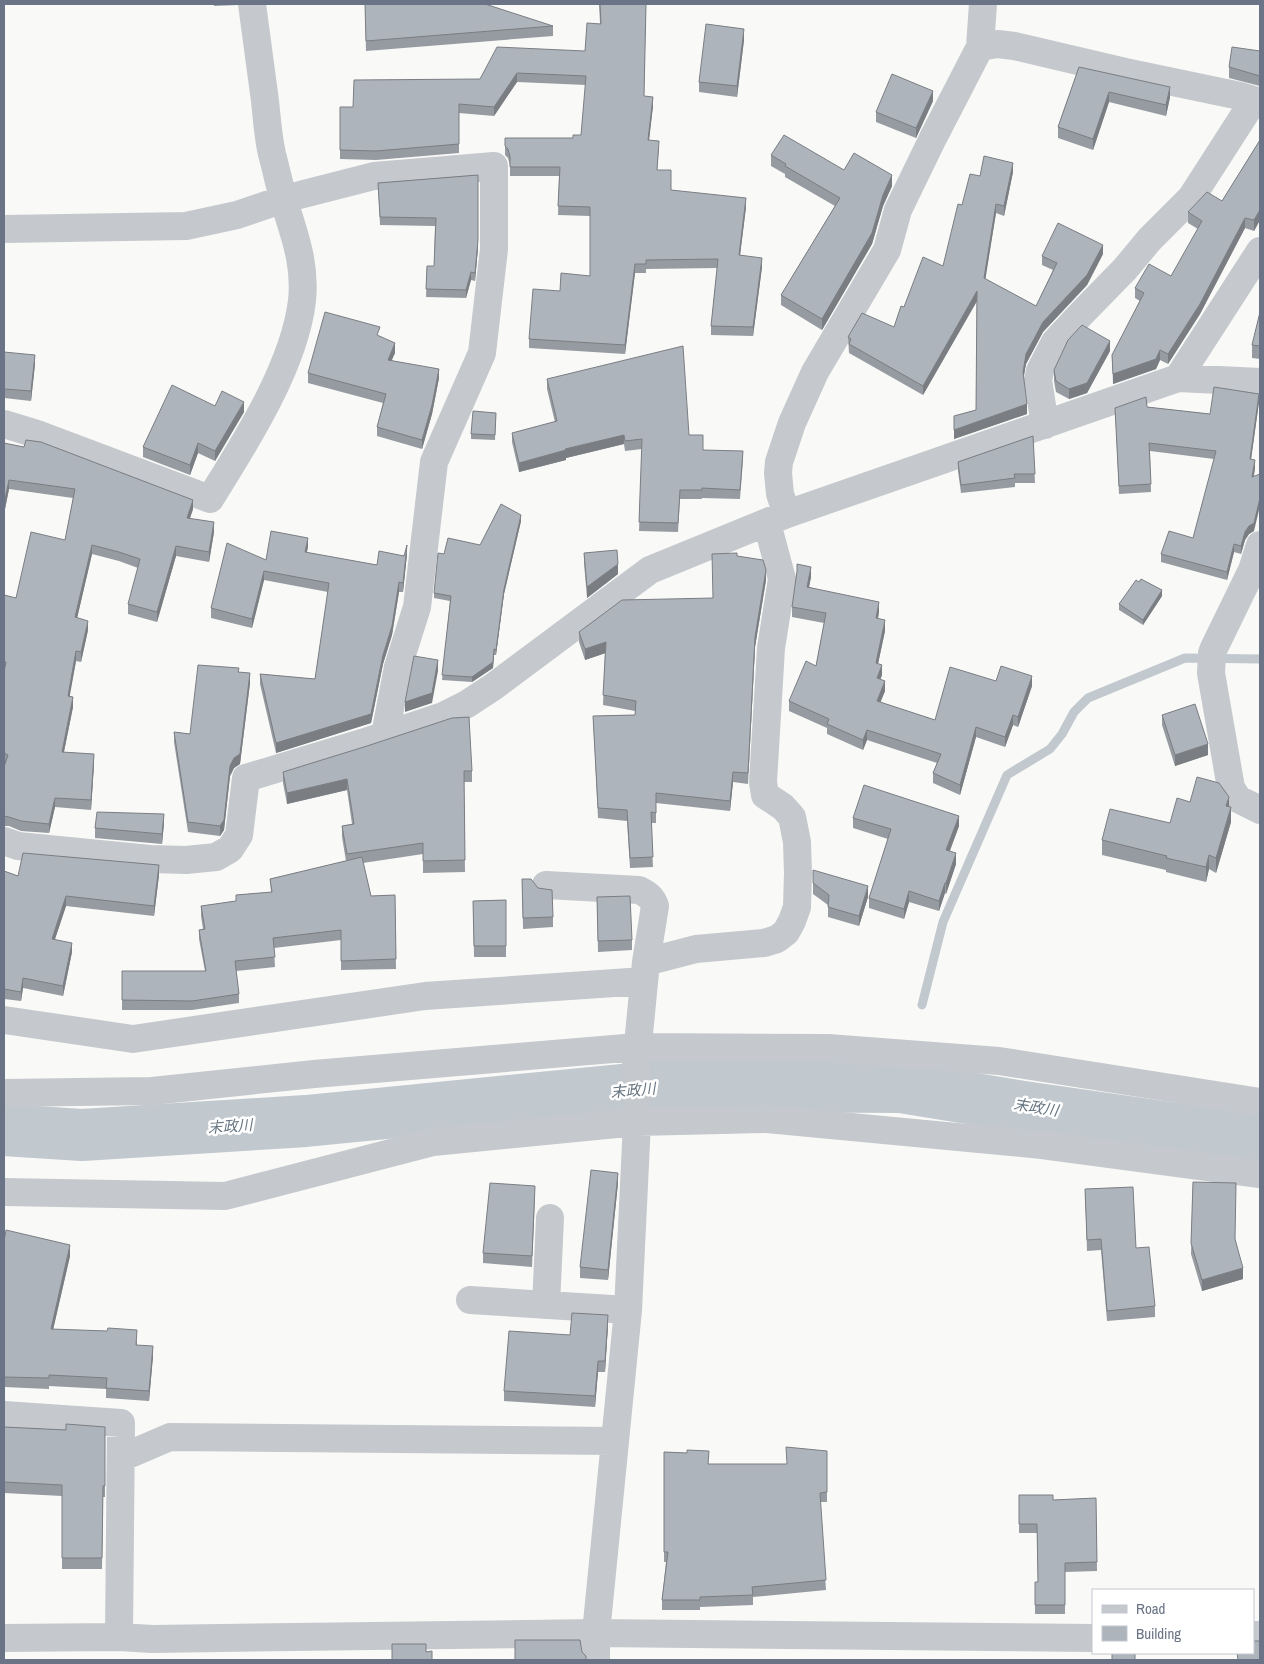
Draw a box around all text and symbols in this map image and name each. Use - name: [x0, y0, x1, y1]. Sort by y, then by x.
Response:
- water label: 末政川: [610, 1077, 658, 1102]
- water label: 末政川: [1012, 1093, 1062, 1121]
- water label: 末政川: [207, 1114, 255, 1138]
- legend: [1092, 1589, 1254, 1654]
- text: Road: [1136, 1598, 1165, 1619]
- text: Building: [1136, 1623, 1181, 1644]

